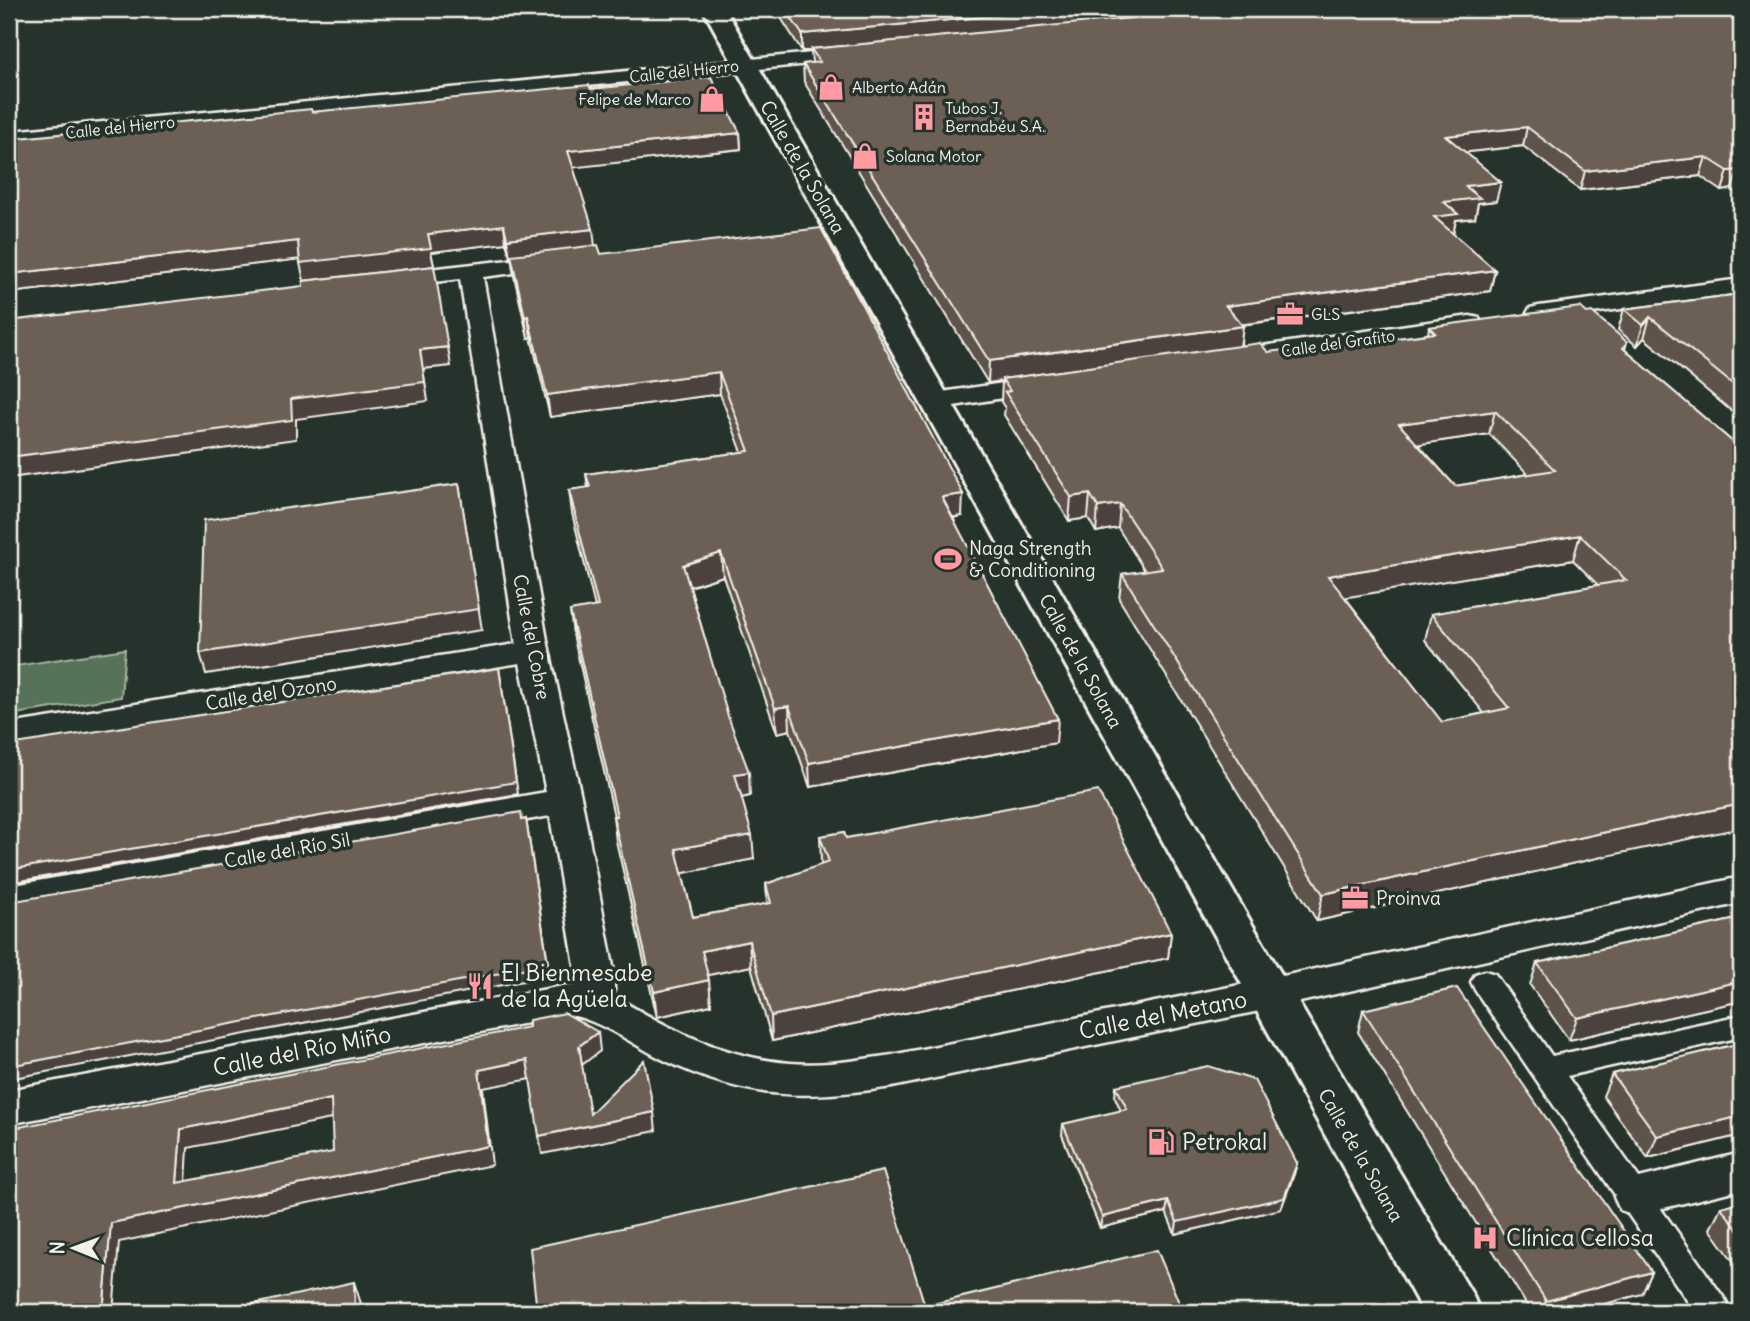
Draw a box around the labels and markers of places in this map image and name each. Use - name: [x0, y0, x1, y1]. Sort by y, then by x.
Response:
- shop icon: Alberto Adán: [816, 72, 846, 102]
- place label: Alberto Adán: [852, 77, 946, 97]
- shop icon: Felipe de Marco: [697, 84, 727, 114]
- place label: Felipe de Marco: [578, 89, 691, 109]
- place label: Tubos J. Bernabéu S.A.: [945, 98, 1045, 136]
- building icon: Tubos J. Bernabéu S.A.: [909, 102, 939, 132]
- shop icon: Solana Motor: [850, 141, 880, 171]
- place label: Solana Motor: [886, 146, 982, 166]
- office icon: GLS: [1275, 299, 1305, 329]
- place label: GLS: [1311, 304, 1340, 324]
- place label: Naga Strength & Conditioning: [969, 536, 1096, 582]
- sports icon: Naga Strength & Conditioning: [933, 544, 963, 574]
- office icon: Proinva: [1340, 883, 1370, 913]
- place label: Proinva: [1376, 886, 1441, 910]
- place label: El Bienmesabe de la Agüela: [501, 958, 652, 1013]
- restaurant icon: El Bienmesabe de la Agüela: [465, 971, 495, 1001]
- fuel station icon: Petrokal: [1146, 1127, 1176, 1157]
- place label: Petrokal: [1182, 1127, 1267, 1156]
- hospital icon: Clínica Cellosa: [1470, 1223, 1500, 1253]
- place label: Clínica Cellosa: [1506, 1223, 1654, 1252]

